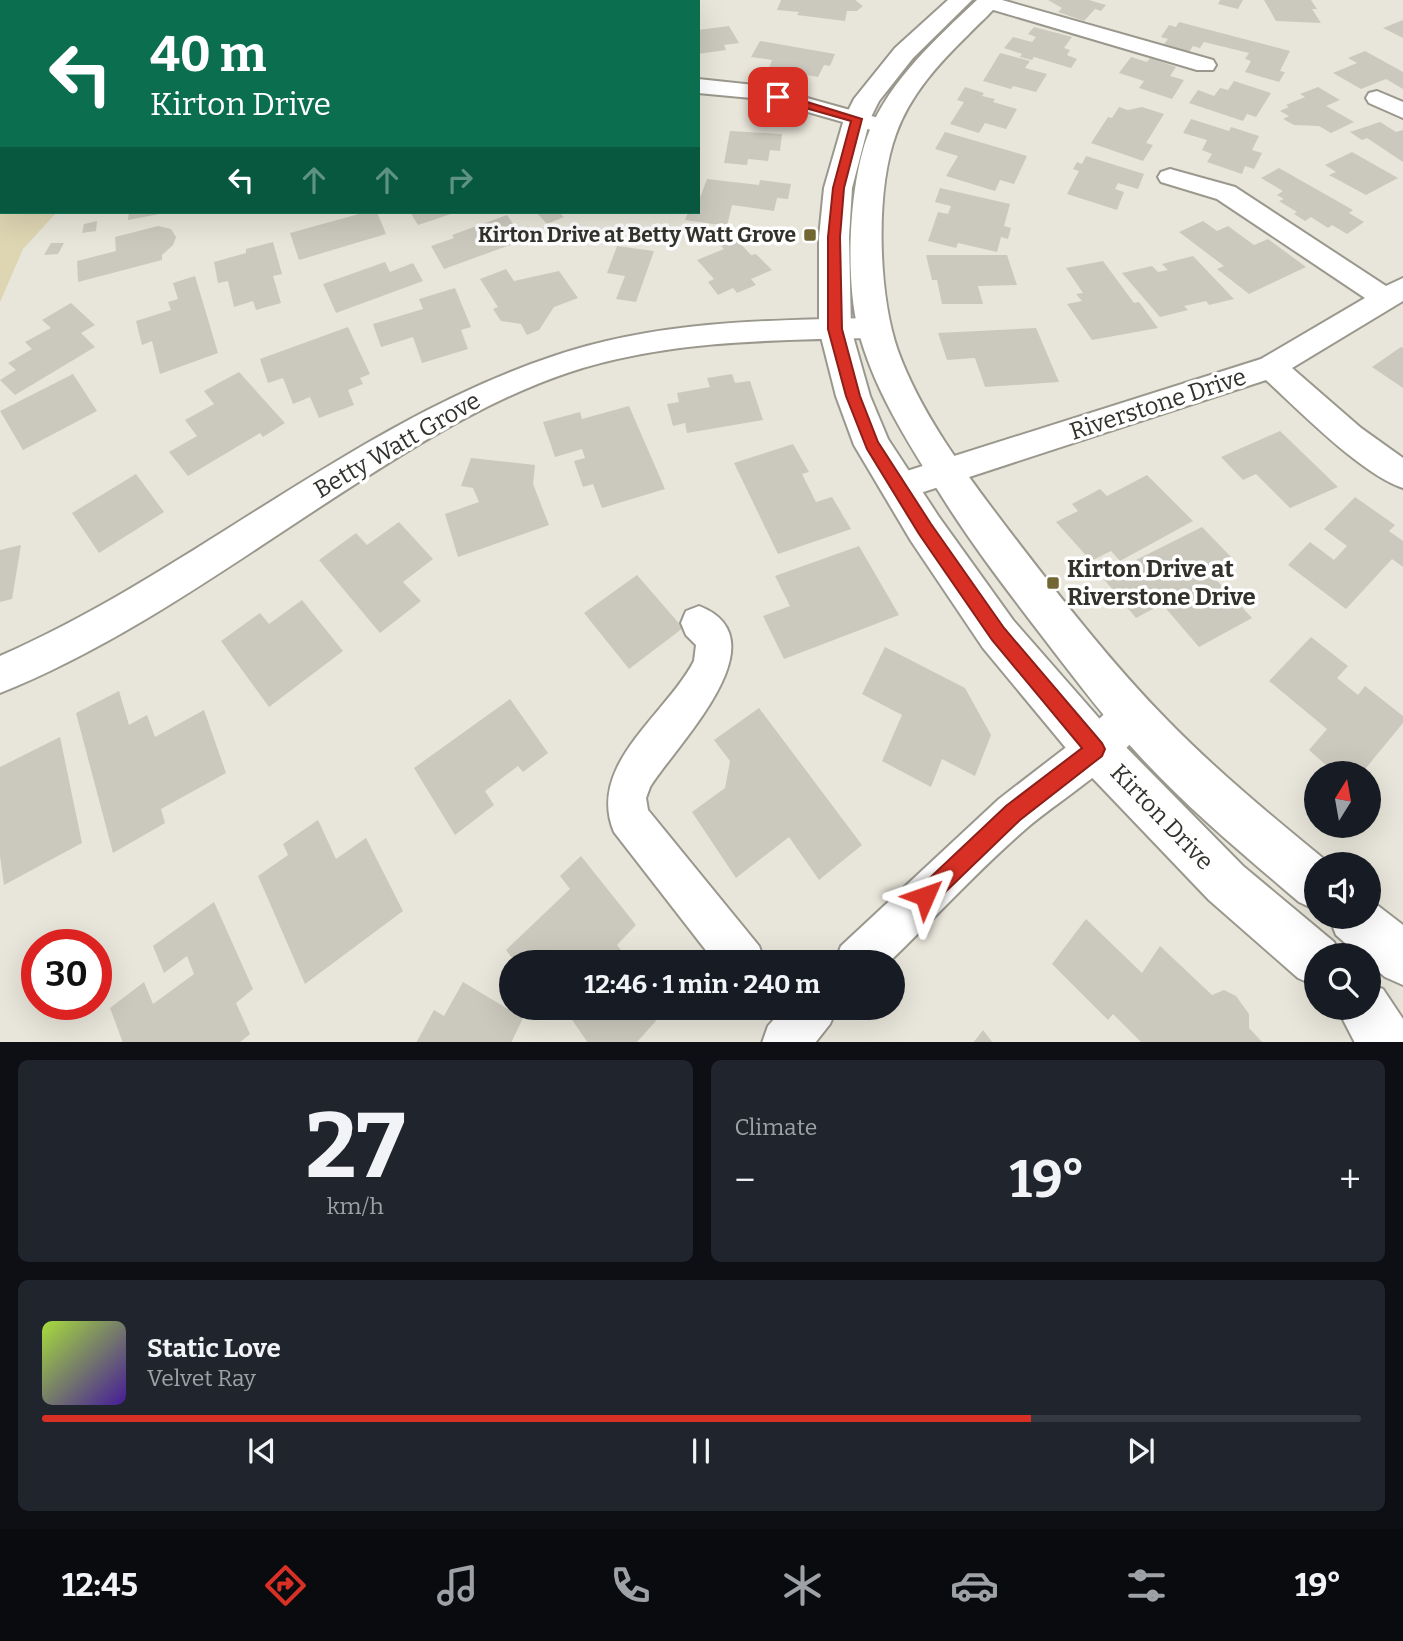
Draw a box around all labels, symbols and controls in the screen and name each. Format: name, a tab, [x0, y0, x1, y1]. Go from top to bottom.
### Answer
text: 40 m	[150, 25, 267, 84]
icon: left	[35, 28, 126, 119]
pin	[748, 67, 808, 127]
icon: arrive	[759, 78, 797, 116]
text: Kirton Drive	[150, 85, 331, 123]
icon: left	[222, 161, 260, 199]
icon: ahead	[295, 161, 333, 199]
icon: ahead	[368, 161, 406, 199]
icon: right	[441, 161, 479, 199]
place label: Kirton Drive at Betty Watt Grove	[478, 222, 796, 248]
marker: Kirton Drive at Betty Watt Grove	[802, 227, 818, 243]
street label: Riverstone Drive	[1066, 362, 1250, 446]
street label: Betty Watt Grove	[309, 386, 485, 504]
place label: Kirton Drive at Riverstone Drive	[1067, 555, 1256, 611]
marker: Kirton Drive at Riverstone Drive	[1045, 575, 1061, 591]
street label: Kirton Drive	[1105, 758, 1219, 876]
north arrow	[1304, 761, 1381, 838]
map controls	[1304, 761, 1381, 1020]
button: sound	[1304, 852, 1381, 929]
position arrow	[888, 859, 962, 933]
speed limit sign: 30	[21, 929, 112, 1020]
button: search	[1304, 943, 1381, 1020]
text: 12:46 · 1 min · 240 m	[584, 969, 820, 1000]
text: 27	[305, 1092, 405, 1201]
text: Climate	[735, 1113, 817, 1141]
text: 19°	[1010, 1148, 1085, 1211]
text: −	[735, 1157, 755, 1203]
text: +	[1339, 1157, 1361, 1203]
text: km/h	[327, 1192, 384, 1220]
text: Static Love	[147, 1333, 281, 1364]
text: Velvet Ray	[147, 1364, 256, 1392]
icon: previous	[243, 1432, 281, 1470]
icon: pause	[682, 1432, 720, 1470]
icon: next	[1122, 1432, 1160, 1470]
icon: directions	[261, 1561, 310, 1610]
icon: music	[433, 1561, 482, 1610]
icon: phone	[606, 1561, 655, 1610]
icon: climate	[778, 1561, 827, 1610]
icon: car	[950, 1561, 999, 1610]
icon: filters	[1122, 1561, 1171, 1610]
text: 12:45	[62, 1566, 138, 1604]
text: 19°	[1295, 1566, 1341, 1604]

